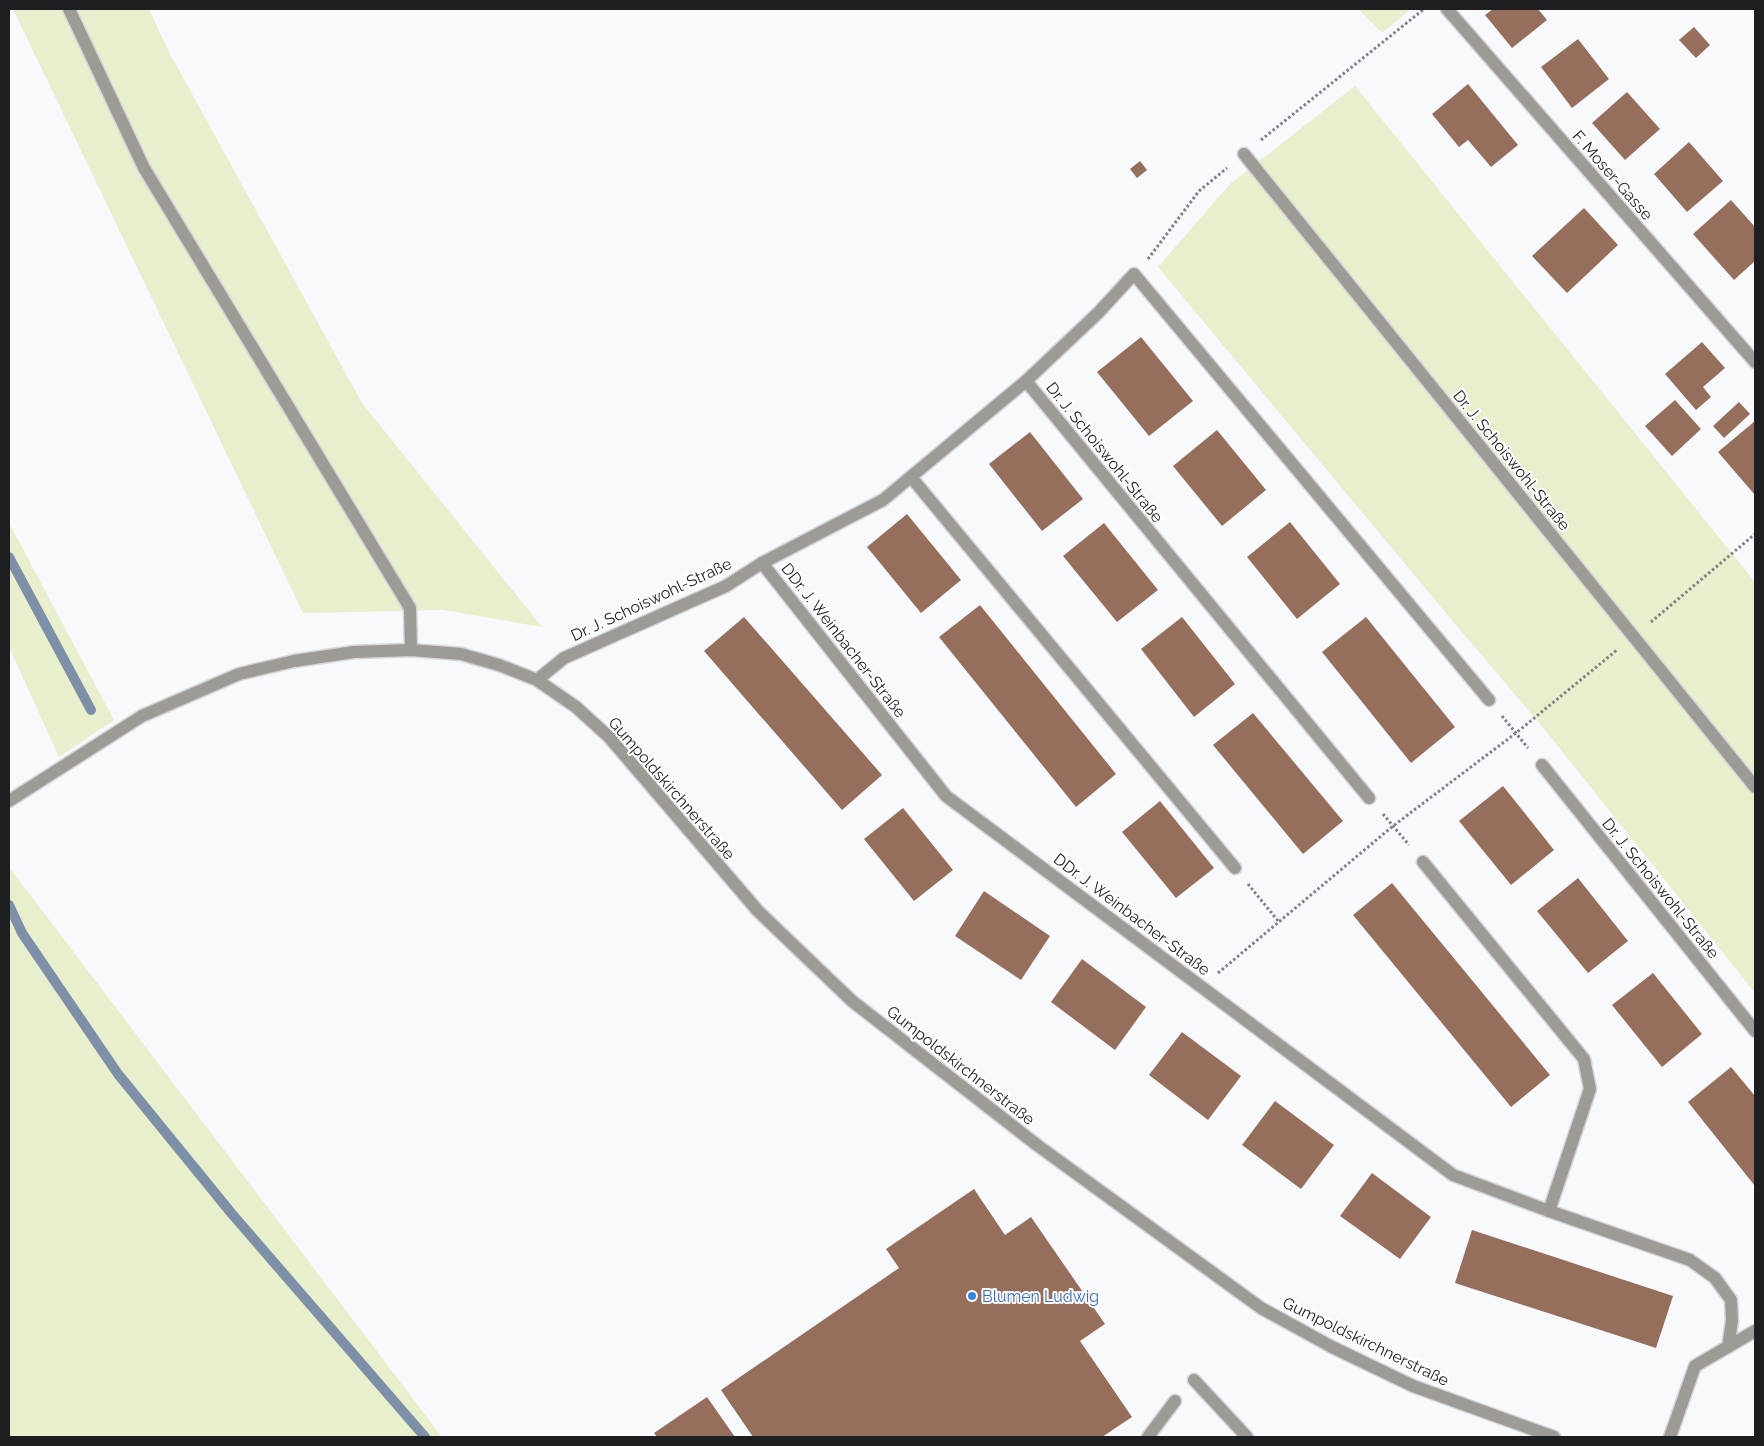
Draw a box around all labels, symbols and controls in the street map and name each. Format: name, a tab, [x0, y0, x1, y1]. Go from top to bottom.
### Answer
street label: F. Moser-Gasse	[1569, 127, 1657, 224]
street label: Dr. J. Schoiswohl-Straße	[1042, 378, 1167, 526]
street label: Dr. J. Schoiswohl-Straße	[1449, 386, 1574, 534]
street label: Dr. J. Schoiswohl-Straße	[568, 554, 735, 645]
street label: DDr. J. Weinbacher-Straße	[777, 559, 910, 721]
street label: Gumpoldskirchnerstraße	[605, 713, 739, 863]
street label: Dr. J. Schoiswohl-Straße	[1598, 814, 1723, 962]
street label: DDr. J. Weinbacher-Straße	[1050, 849, 1214, 979]
street label: Gumpoldskirchnerstraße	[883, 1002, 1038, 1129]
place label: Blumen Ludwig	[982, 1287, 1099, 1306]
marker: Blumen Ludwig	[966, 1290, 978, 1302]
street label: Gumpoldskirchnerstraße	[1280, 1293, 1452, 1390]

